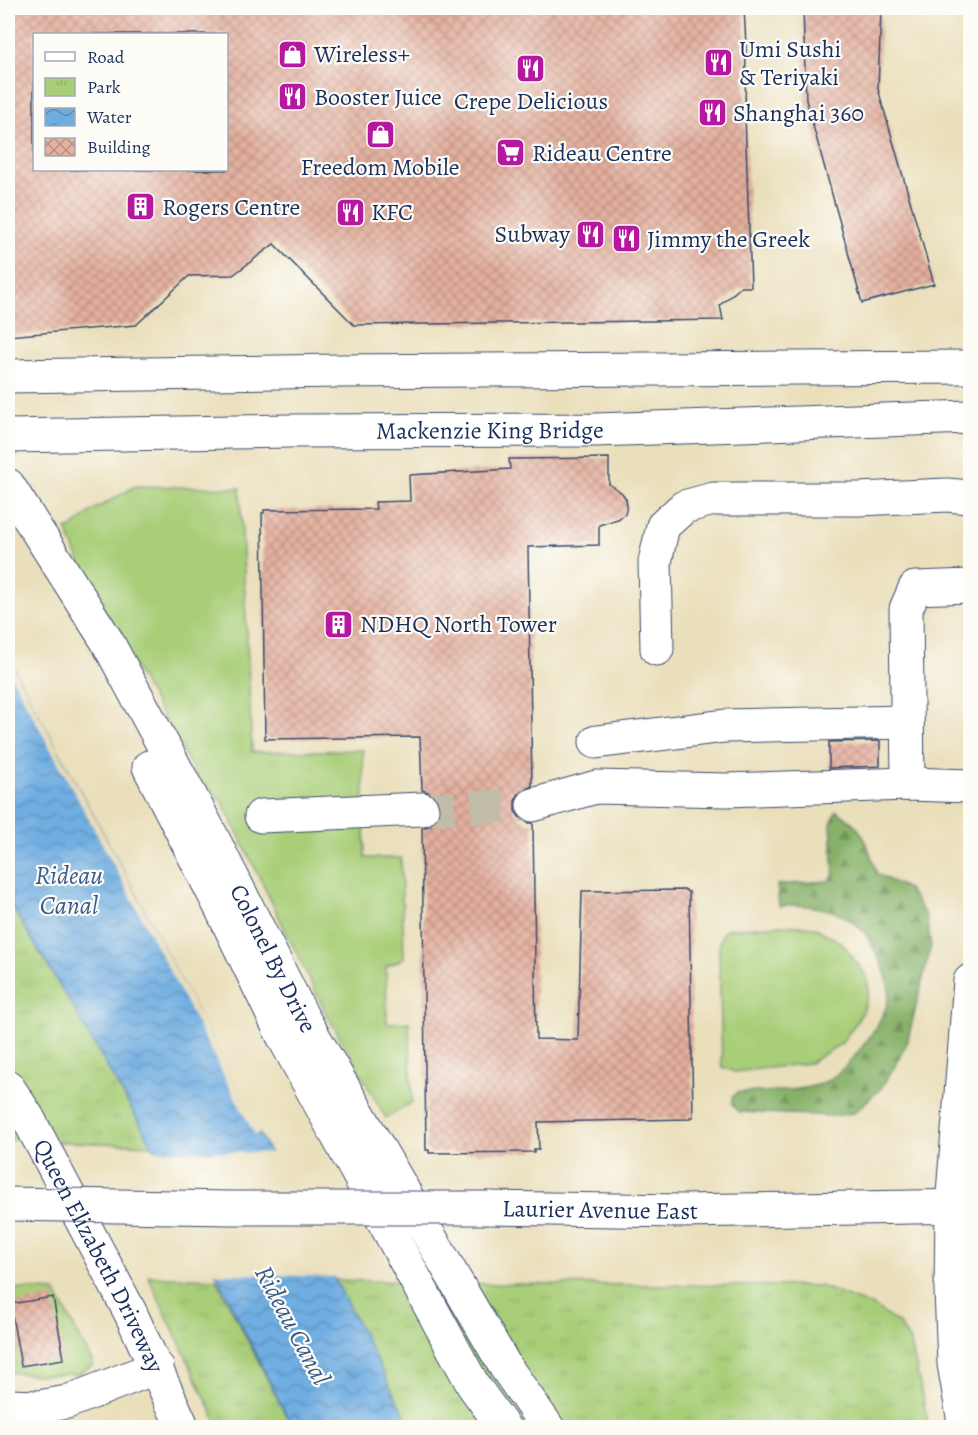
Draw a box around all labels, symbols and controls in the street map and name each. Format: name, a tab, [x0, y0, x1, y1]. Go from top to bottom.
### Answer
legend	[33, 33, 228, 171]
place label: Umi Sushi & Teriyaki	[739, 33, 841, 93]
shop icon: Wireless+	[277, 38, 309, 70]
place label: Wireless+	[313, 38, 410, 70]
text: Road	[87, 45, 125, 69]
restaurant icon: Umi Sushi & Teriyaki	[702, 47, 734, 79]
restaurant icon: Crepe Delicious	[515, 52, 547, 84]
text: Park	[87, 75, 121, 99]
restaurant icon: Booster Juice	[277, 81, 309, 113]
place label: Booster Juice	[314, 81, 442, 113]
place label: Crepe Delicious	[454, 85, 608, 117]
restaurant icon: Shanghai 360	[696, 97, 728, 129]
place label: Shanghai 360	[733, 97, 864, 129]
text: Water	[86, 105, 132, 129]
shop icon: Freedom Mobile	[364, 118, 396, 150]
text: Building	[87, 135, 151, 159]
supermarket icon: Rideau Centre	[495, 137, 527, 169]
place label: Rideau Centre	[532, 137, 672, 169]
place label: Freedom Mobile	[300, 151, 460, 183]
building icon: Rogers Centre	[125, 191, 157, 223]
place label: Rogers Centre	[162, 191, 300, 223]
restaurant icon: KFC	[334, 196, 366, 228]
place label: KFC	[371, 196, 413, 228]
place label: Subway	[495, 218, 570, 250]
restaurant icon: Subway	[575, 218, 607, 250]
restaurant icon: Jimmy the Greek	[610, 223, 642, 255]
place label: Jimmy the Greek	[647, 223, 810, 255]
street label: Mackenzie King Bridge	[376, 414, 604, 447]
building icon: NDHQ North Tower	[323, 608, 355, 640]
place label: NDHQ North Tower	[360, 608, 557, 640]
water label: Rideau Canal	[35, 858, 103, 923]
street label: Colonel By Drive	[222, 879, 324, 1039]
street label: Queen Elizabeth Driveway	[26, 1133, 172, 1378]
street label: Laurier Avenue East	[502, 1192, 698, 1227]
water label: Rideau Canal	[246, 1259, 339, 1392]

